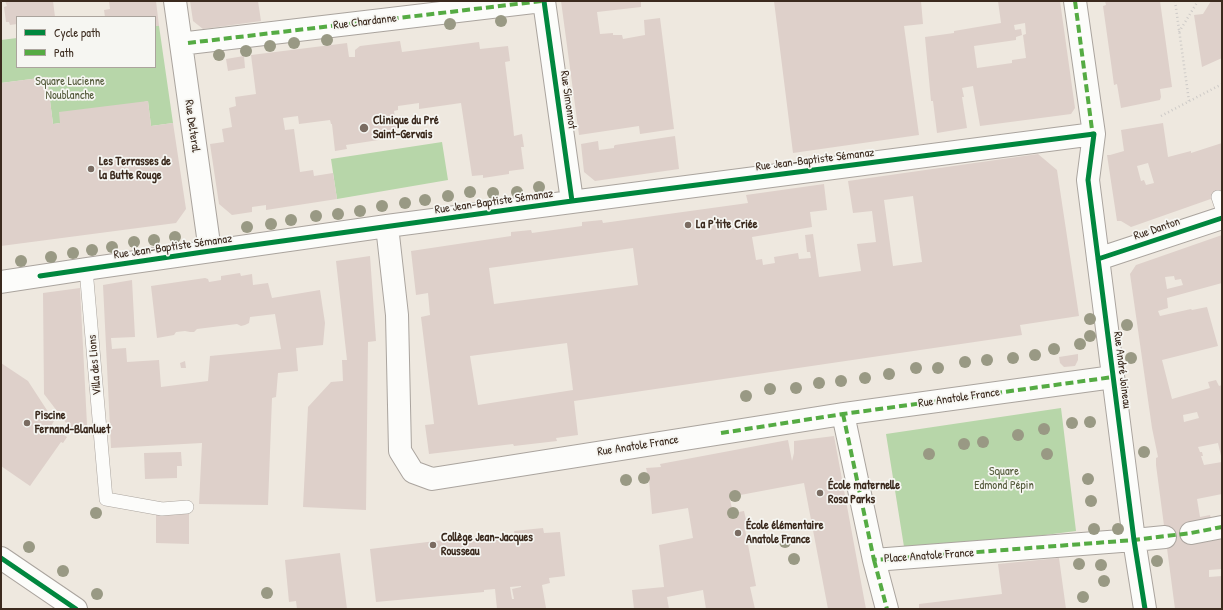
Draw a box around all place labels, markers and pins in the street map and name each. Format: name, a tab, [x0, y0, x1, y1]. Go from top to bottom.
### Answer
place label: Clinique du Pré Saint-Gervais	[373, 114, 439, 142]
marker: Clinique du Pré Saint-Gervais	[358, 122, 370, 134]
place label: Les Terrasses de la Butte Rouge	[99, 155, 171, 183]
marker: Les Terrasses de la Butte Rouge	[86, 164, 96, 174]
place label: La P'tite Criée	[696, 218, 758, 232]
marker: La P'tite Criée	[683, 220, 693, 230]
place label: Piscine Fernand-Blanluet	[35, 409, 110, 437]
marker: Piscine Fernand-Blanluet	[22, 418, 32, 428]
place label: École maternelle Rosa Parks	[828, 479, 900, 507]
marker: École maternelle Rosa Parks	[815, 488, 825, 498]
place label: École élémentaire Anatole France	[746, 519, 824, 547]
marker: École élémentaire Anatole France	[733, 528, 743, 538]
place label: Collège Jean-Jacques Rousseau	[441, 531, 533, 559]
marker: Collège Jean-Jacques Rousseau	[428, 540, 438, 550]

